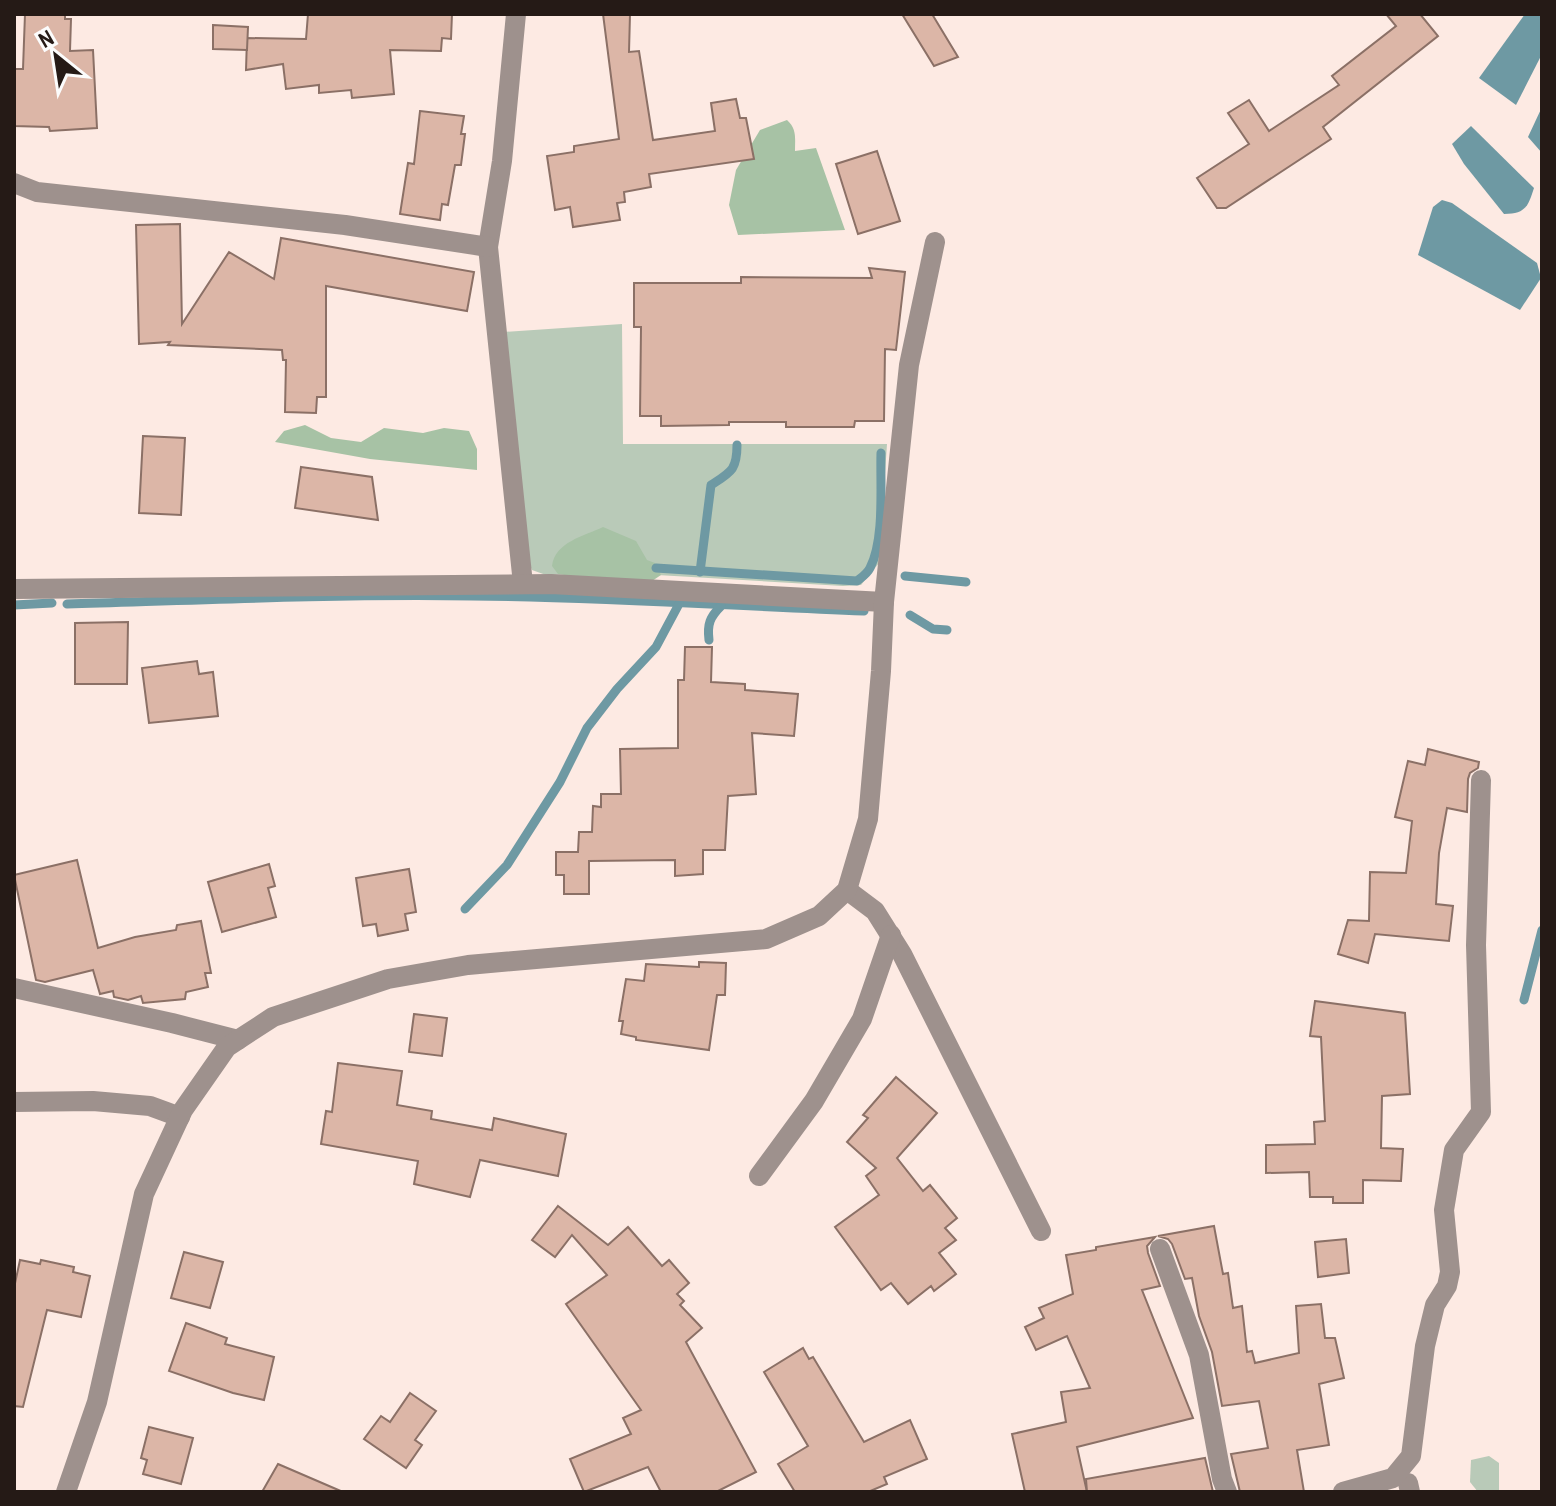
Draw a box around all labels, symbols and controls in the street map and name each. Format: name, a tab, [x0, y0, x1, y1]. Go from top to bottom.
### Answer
north arrow	[16, 16, 96, 96]
text: N	[33, 22, 59, 55]

